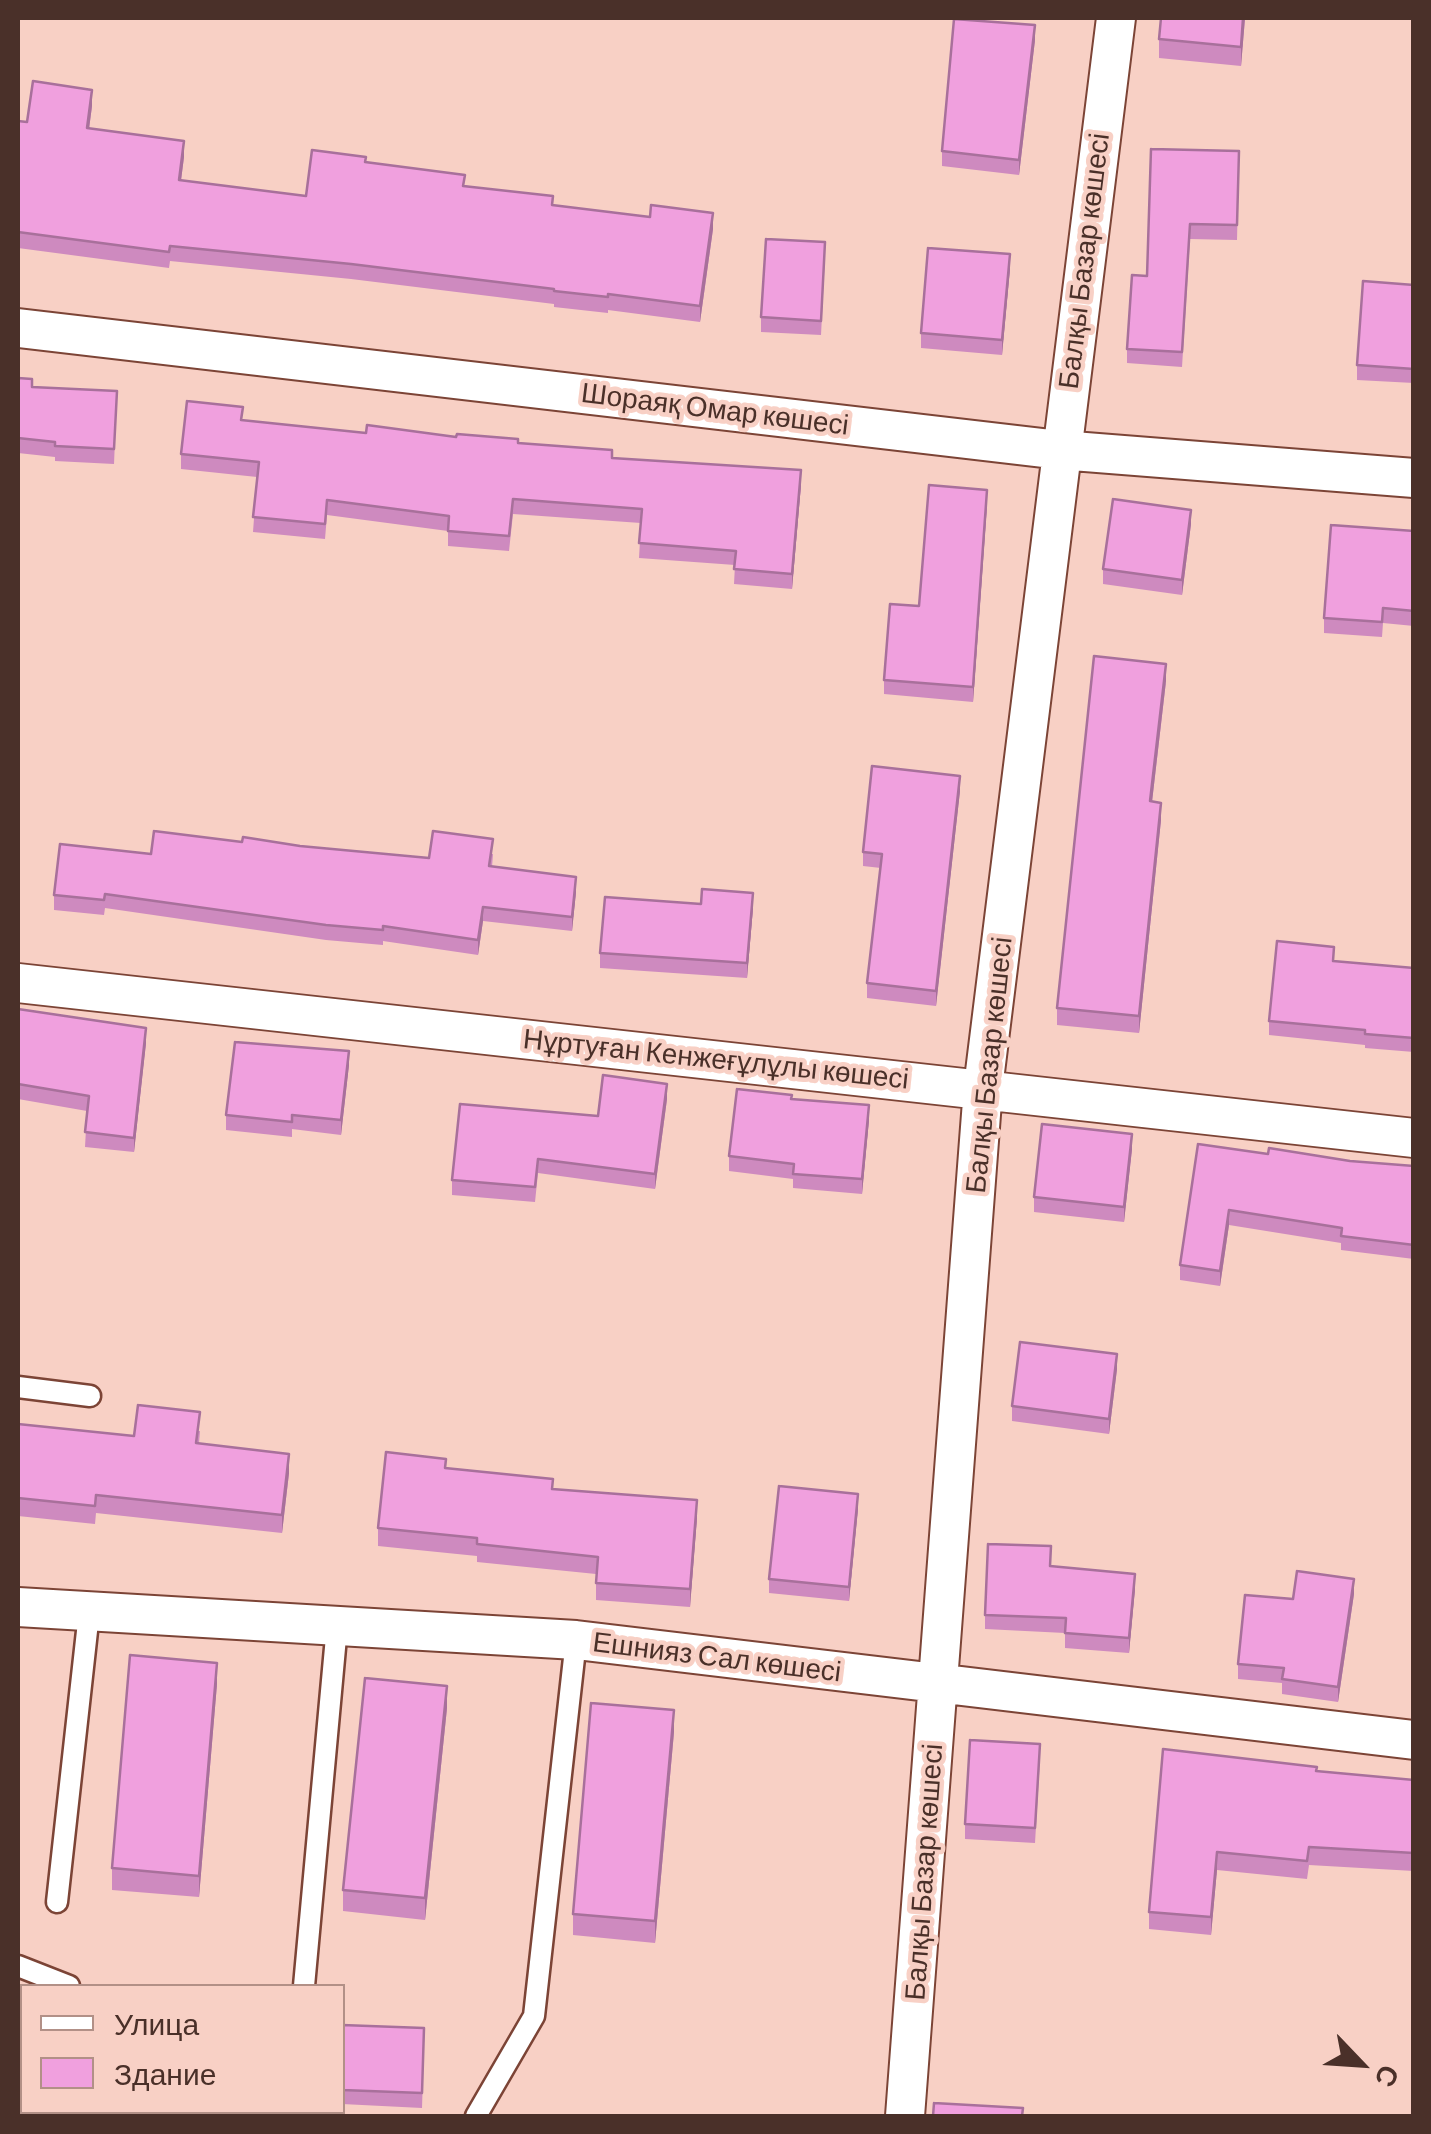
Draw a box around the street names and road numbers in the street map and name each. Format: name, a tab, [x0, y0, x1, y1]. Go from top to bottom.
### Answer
street label: Балқы Базар көшесі	[1052, 131, 1116, 391]
street label: Шораяқ Омар көшесі	[579, 376, 851, 442]
street label: Балқы Базар көшесі	[959, 935, 1019, 1195]
street label: Нұртуған Кенжеғұлұлы көшесі	[522, 1022, 910, 1096]
street label: Ешнияз Сал көшесі	[591, 1625, 843, 1689]
street label: Балқы Базар көшесі	[898, 1742, 950, 2002]

